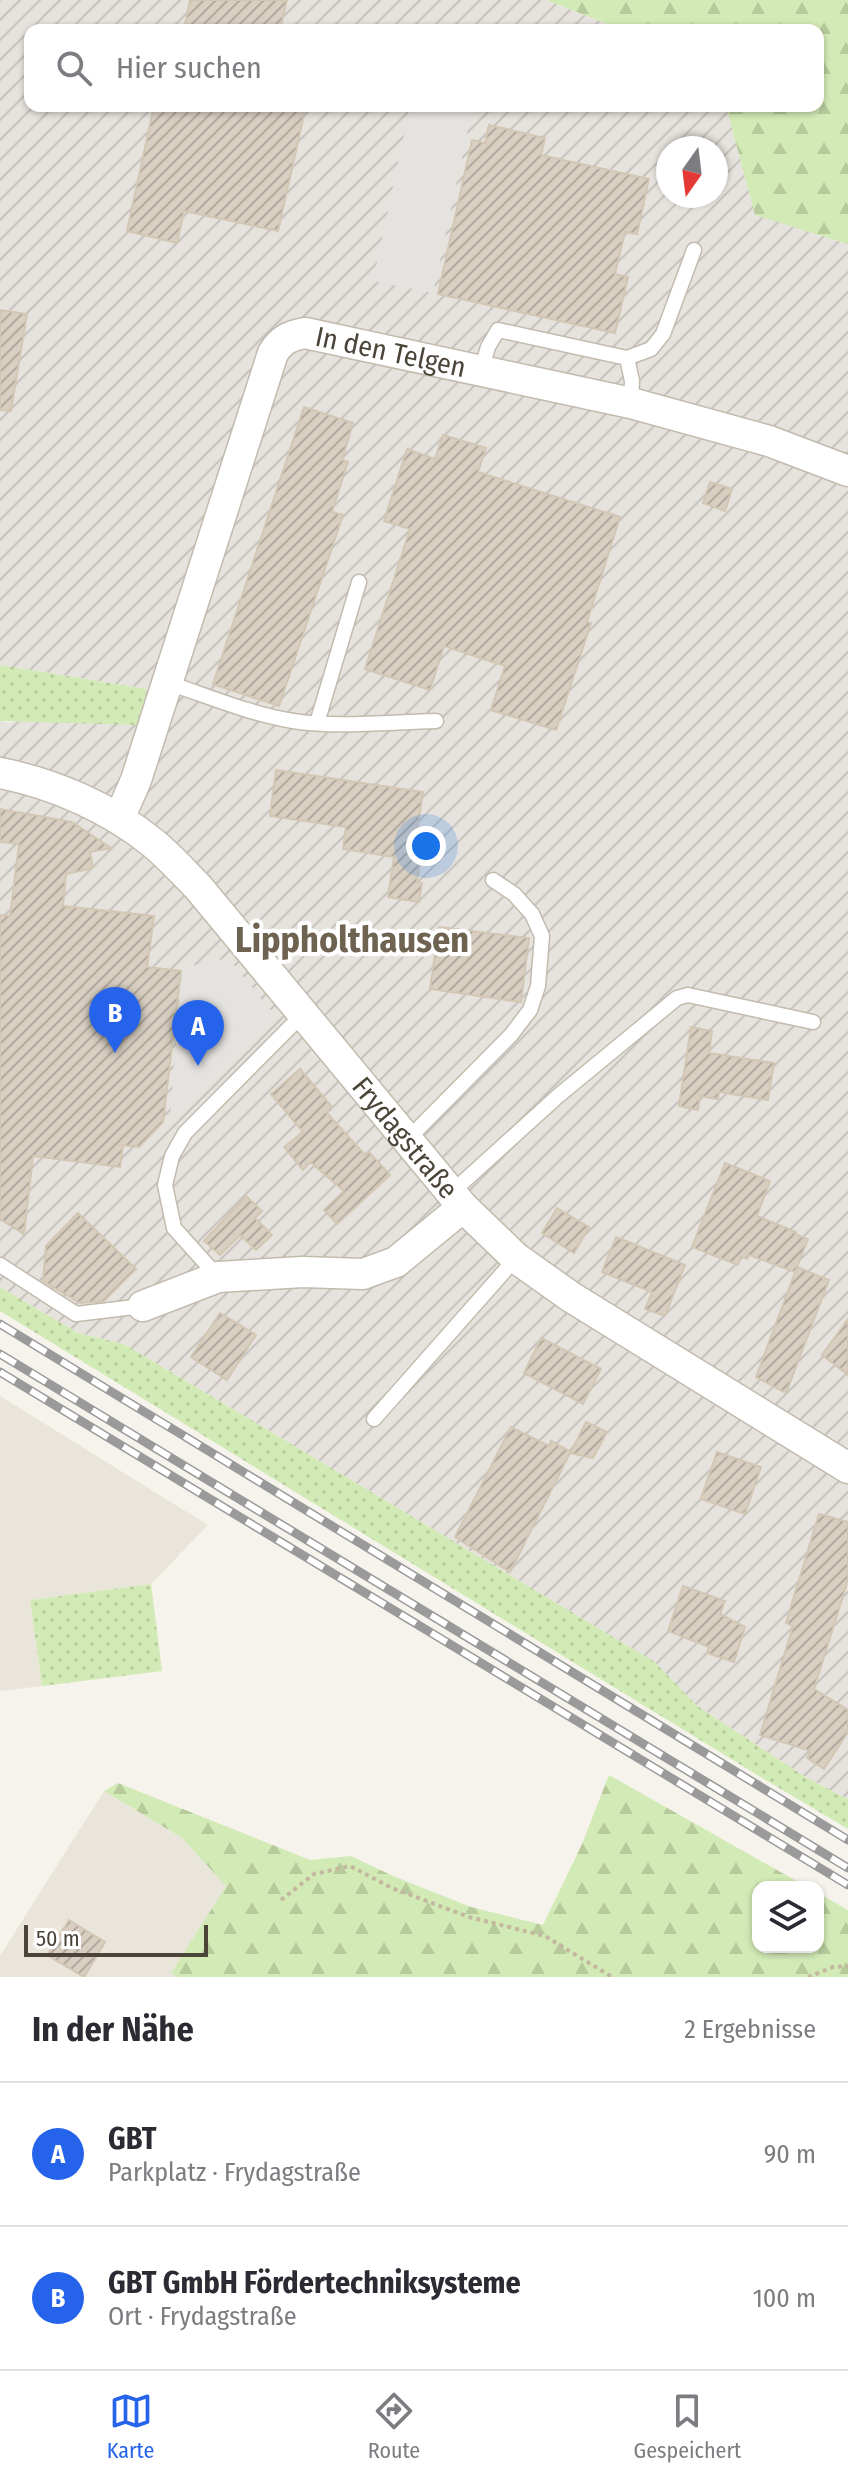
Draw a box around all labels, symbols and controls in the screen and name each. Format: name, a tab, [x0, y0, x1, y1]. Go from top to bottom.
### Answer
search box	[24, 24, 824, 112]
icon: search	[52, 46, 96, 90]
text: Hier suchen	[116, 50, 262, 86]
north arrow	[656, 136, 728, 208]
street label: In den Telgen	[313, 319, 469, 384]
your location	[406, 826, 446, 866]
district label: Lippholthausen	[235, 918, 469, 962]
pin: B	[89, 987, 141, 1053]
pin: A	[172, 1000, 224, 1066]
street label: Frydagstraße	[346, 1070, 465, 1205]
map controls	[752, 1881, 824, 1953]
button: layers	[752, 1881, 824, 1953]
scale bar	[24, 1921, 208, 1957]
text: 50 m	[36, 1925, 80, 1952]
text: In der Nähe	[32, 2009, 194, 2050]
text: 2 Ergebnisse	[684, 2014, 816, 2045]
text: GBT	[108, 2121, 157, 2157]
text: A	[51, 2139, 65, 2170]
text: 90 m	[764, 2139, 816, 2170]
text: Parkplatz · Frydagstraße	[108, 2157, 361, 2188]
text: GBT GmbH Fördertechniksysteme	[108, 2265, 521, 2301]
text: B	[51, 2283, 65, 2314]
text: 100 m	[753, 2283, 816, 2314]
text: Ort · Frydagstraße	[108, 2301, 297, 2332]
tab: Karte	[107, 2389, 154, 2464]
tab: Route	[368, 2389, 420, 2464]
tab: Gespeichert	[634, 2389, 741, 2464]

